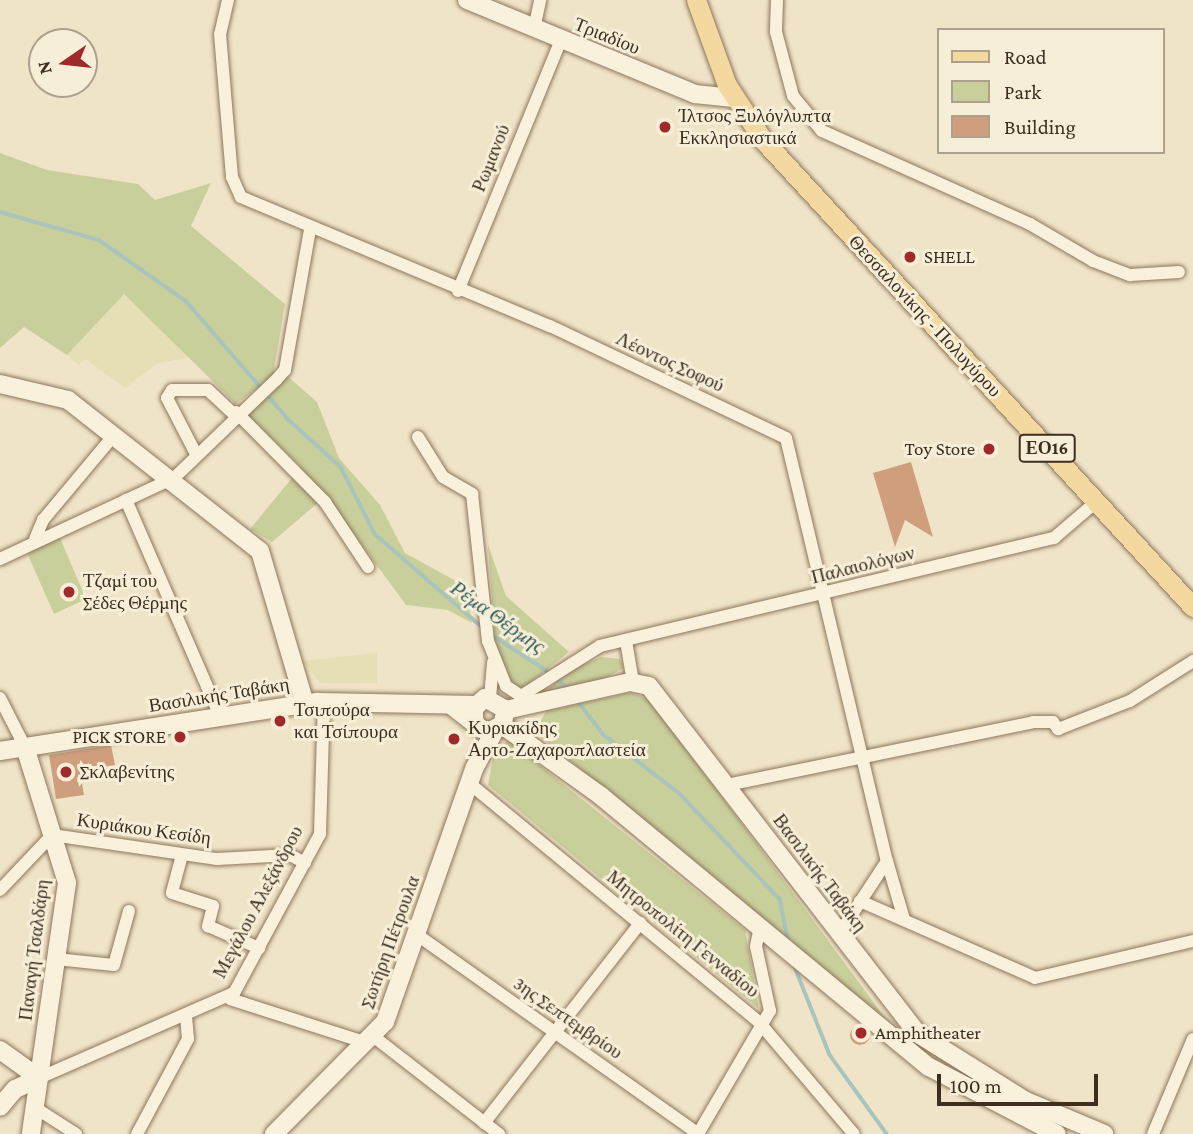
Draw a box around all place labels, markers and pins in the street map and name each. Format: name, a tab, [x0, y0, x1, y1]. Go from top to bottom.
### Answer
place label: Ίλτσος Ξυλόγλυπτα Εκκλησιαστικά	[679, 105, 831, 149]
marker: Ίλτσος Ξυλόγλυπτα Εκκλησιαστικά	[657, 119, 673, 135]
place label: SHELL	[924, 246, 975, 268]
marker: SHELL	[902, 249, 918, 265]
place label: Toy Store	[905, 438, 975, 460]
marker: Toy Store	[981, 441, 997, 457]
place label: Τζαμί του Σέδες Θέρμης	[83, 570, 187, 614]
marker: Τζαμί του Σέδες Θέρμης	[61, 584, 77, 600]
place label: Τσιπούρα και Τσίπουρα	[294, 699, 398, 743]
marker: Τσιπούρα και Τσίπουρα	[272, 713, 288, 729]
place label: Κυριακίδης Αρτο-Ζαχαροπλαστεία	[468, 717, 646, 761]
place label: PICK STORE	[73, 726, 166, 748]
marker: PICK STORE	[172, 729, 188, 745]
marker: Κυριακίδης Αρτο-Ζαχαροπλαστεία	[446, 731, 462, 747]
place label: Σκλαβενίτης	[80, 761, 174, 783]
marker: Σκλαβενίτης	[58, 764, 74, 780]
place label: Amphitheater	[875, 1022, 981, 1044]
marker: Amphitheater	[853, 1025, 869, 1041]

